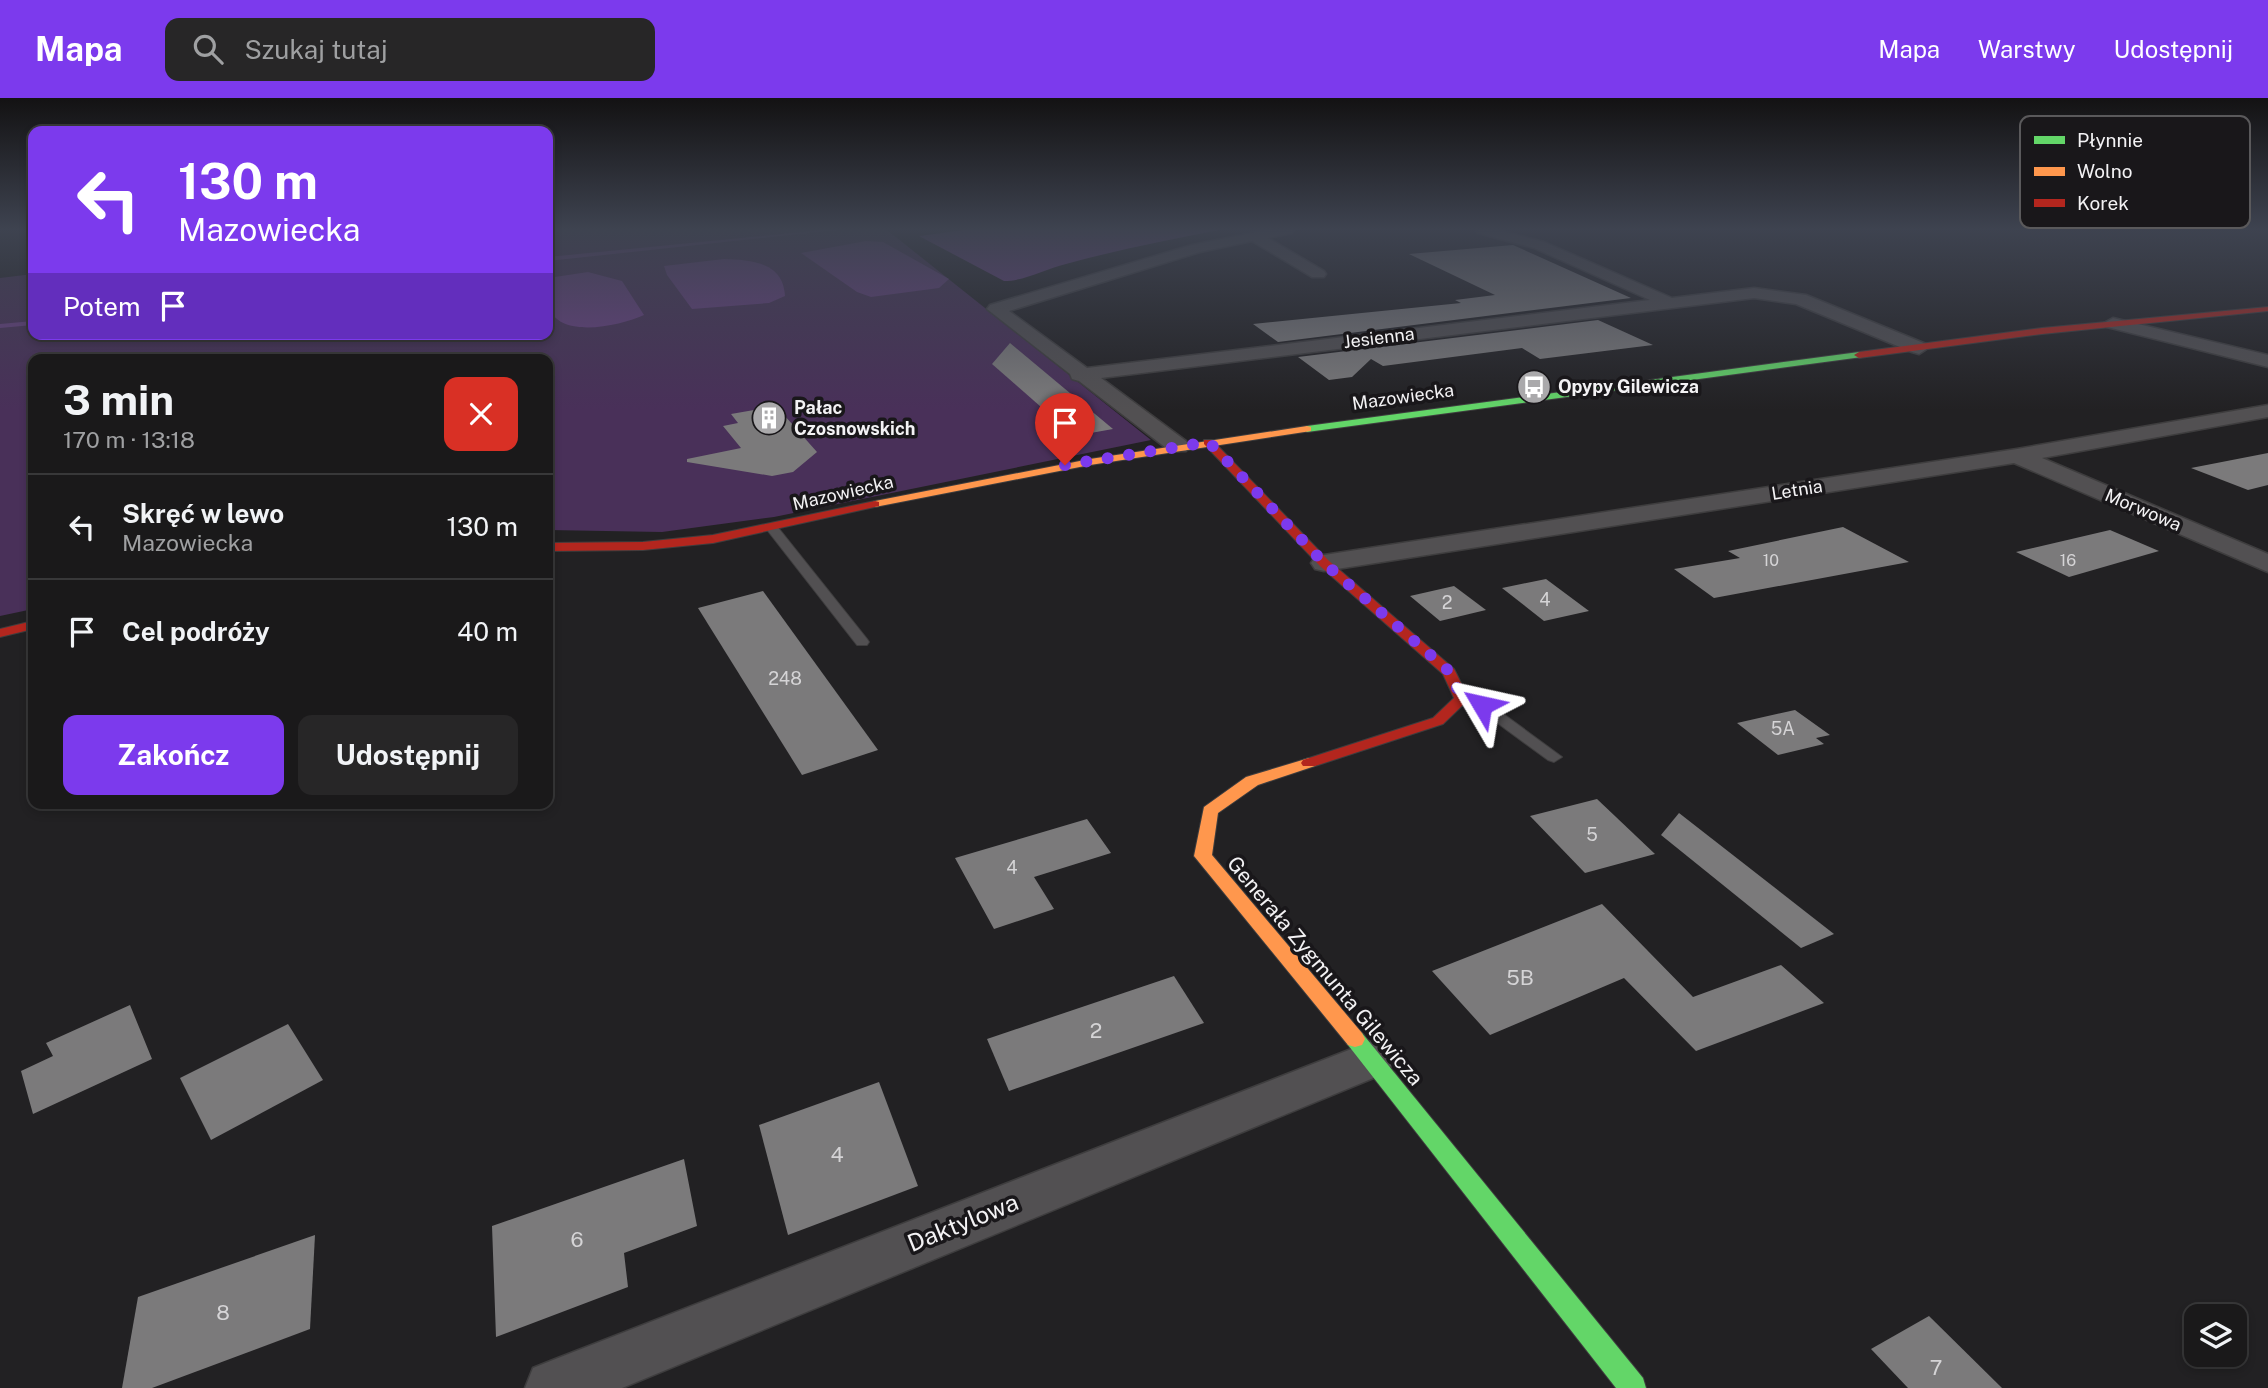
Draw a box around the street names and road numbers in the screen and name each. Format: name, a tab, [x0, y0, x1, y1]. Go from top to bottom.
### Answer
street label: Jesienna	[1342, 323, 1416, 352]
street label: Mazowiecka	[1351, 379, 1455, 414]
street label: Mazowiecka	[791, 471, 895, 514]
street label: Letnia	[1770, 475, 1824, 504]
street label: Morwowa	[2102, 484, 2185, 535]
street label: Generała Zygmunta Gilewicza	[1222, 851, 1429, 1090]
street label: Daktylowa	[903, 1187, 1022, 1257]

